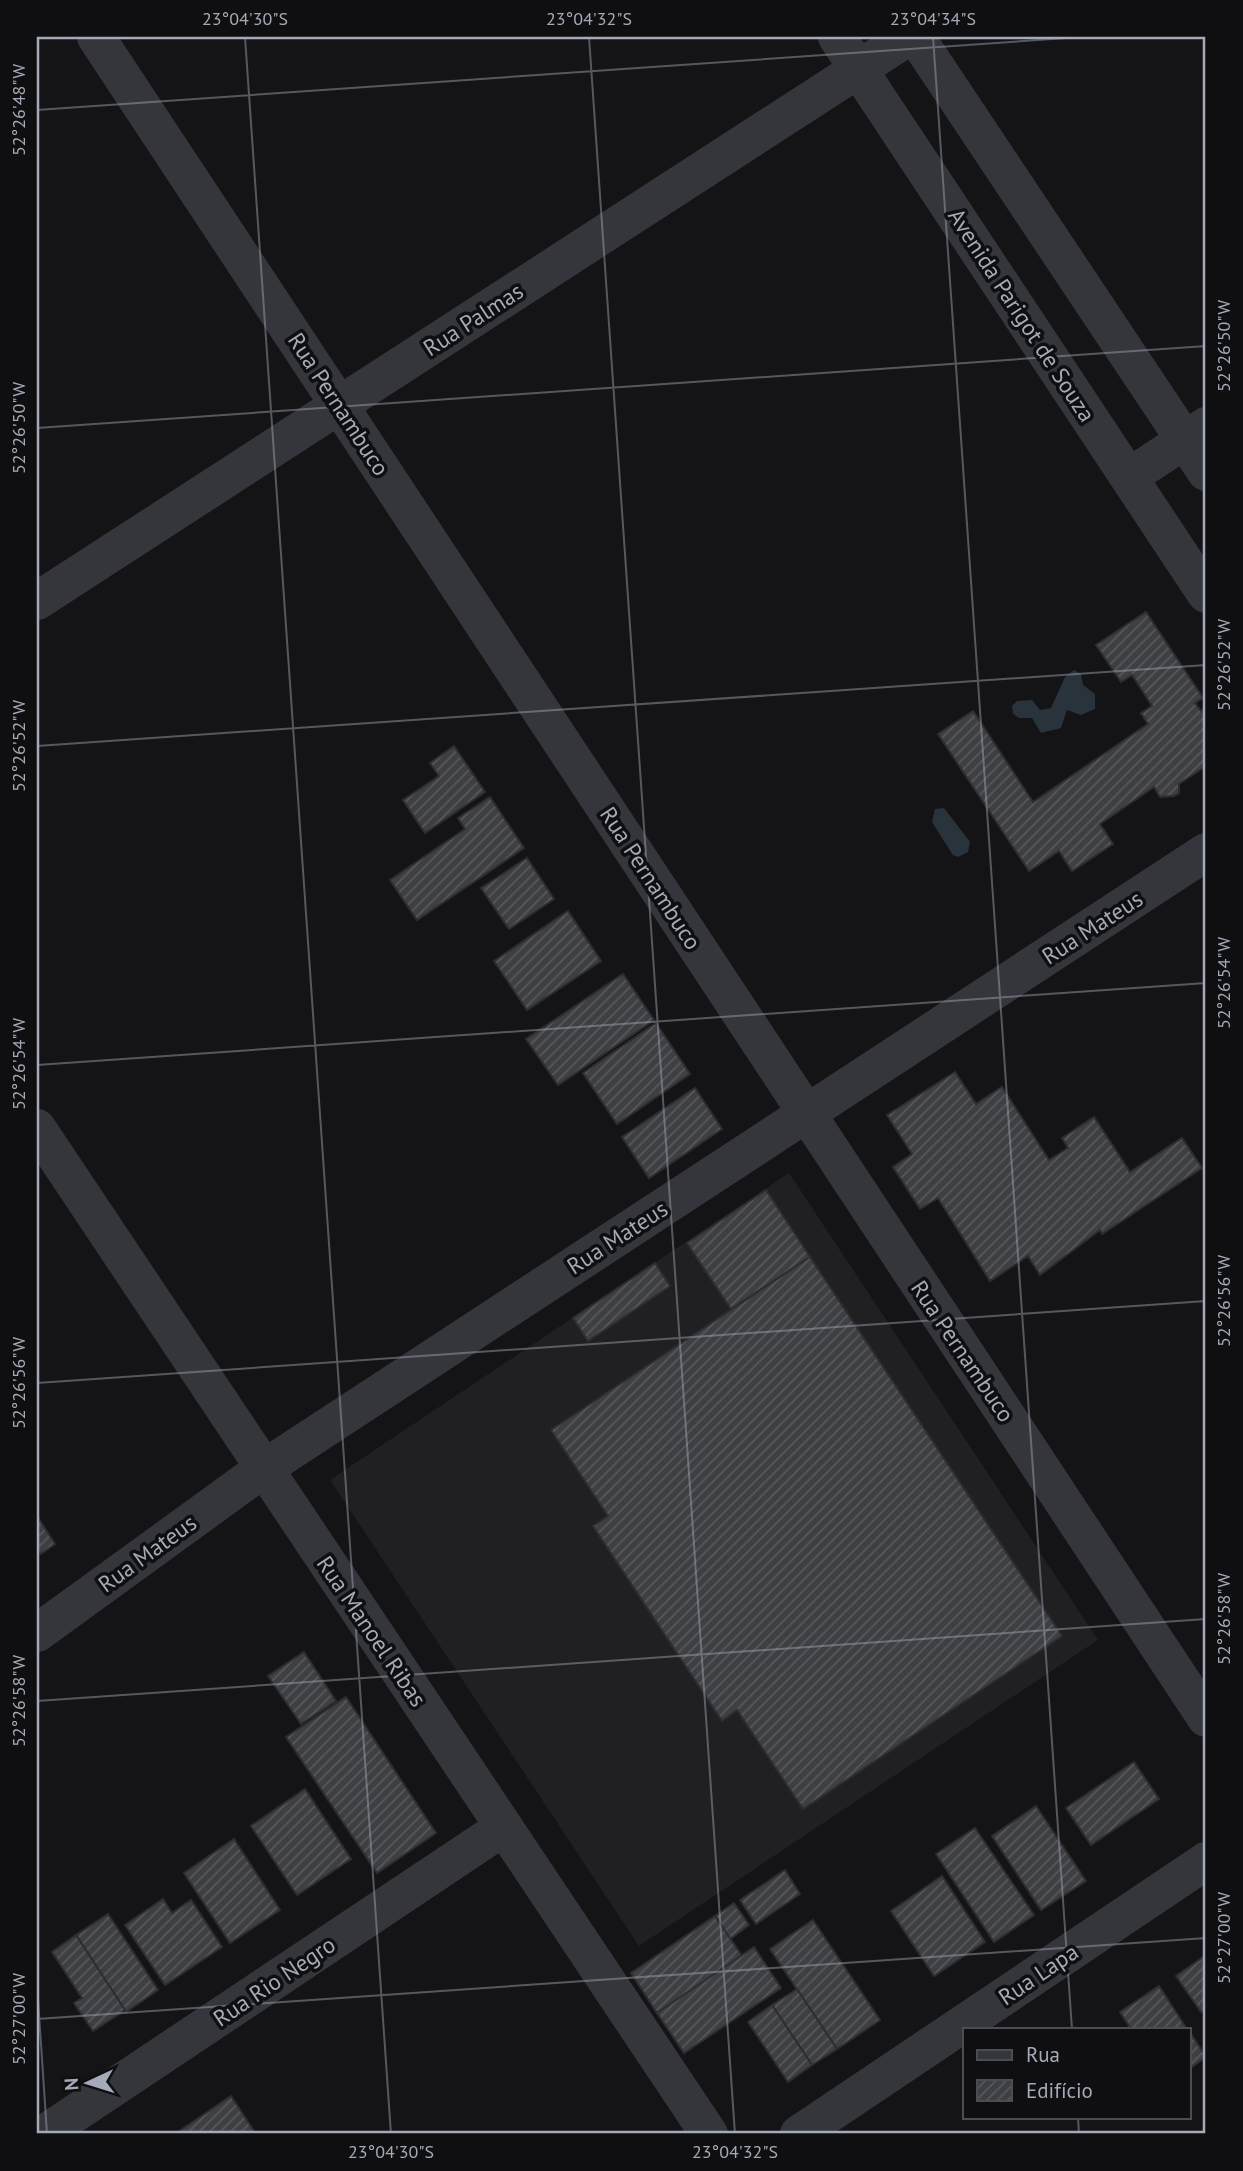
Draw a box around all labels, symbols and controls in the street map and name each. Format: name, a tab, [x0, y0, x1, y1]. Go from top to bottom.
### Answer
text: 23°04'30"S	[202, 7, 288, 30]
text: 23°04'32"S	[546, 7, 632, 30]
text: 23°04'34"S	[890, 7, 976, 30]
text: 52°26'48"W	[7, 64, 30, 156]
street label: Avenida Parigot de Souza	[942, 203, 1102, 427]
street label: Rua Palmas	[418, 276, 528, 362]
text: 52°26'50"W	[1212, 300, 1235, 392]
street label: Rua Pernambuco	[282, 327, 396, 481]
text: 52°26'50"W	[7, 382, 30, 474]
text: 52°26'52"W	[1212, 619, 1235, 711]
text: 52°26'52"W	[7, 700, 30, 792]
street label: Rua Pernambuco	[594, 801, 708, 955]
street label: Rua Mateus	[1036, 884, 1148, 970]
text: 52°26'54"W	[1212, 937, 1235, 1029]
text: 52°26'54"W	[7, 1018, 30, 1110]
street label: Rua Mateus	[561, 1194, 673, 1280]
text: 52°26'56"W	[1212, 1255, 1235, 1347]
street label: Rua Pernambuco	[905, 1275, 1021, 1427]
text: 52°26'56"W	[7, 1337, 30, 1429]
street label: Rua Mateus	[92, 1508, 202, 1598]
street label: Rua Manoel Ribas	[311, 1550, 433, 1712]
text: 52°26'58"W	[1212, 1573, 1235, 1665]
text: 52°26'58"W	[7, 1655, 30, 1747]
text: 52°27'00"W	[1212, 1892, 1235, 1984]
street label: Rua Rio Negro	[207, 1930, 341, 2032]
street label: Rua Lapa	[993, 1937, 1083, 2011]
text: 52°27'00"W	[7, 1973, 30, 2065]
legend	[963, 2028, 1190, 2118]
text: Rua	[1026, 2041, 1060, 2068]
north arrow	[52, 2048, 122, 2118]
text: N	[59, 2077, 83, 2091]
text: Edifício	[1026, 2077, 1093, 2104]
text: 23°04'30"S	[348, 2140, 434, 2163]
text: 23°04'32"S	[692, 2140, 778, 2163]

